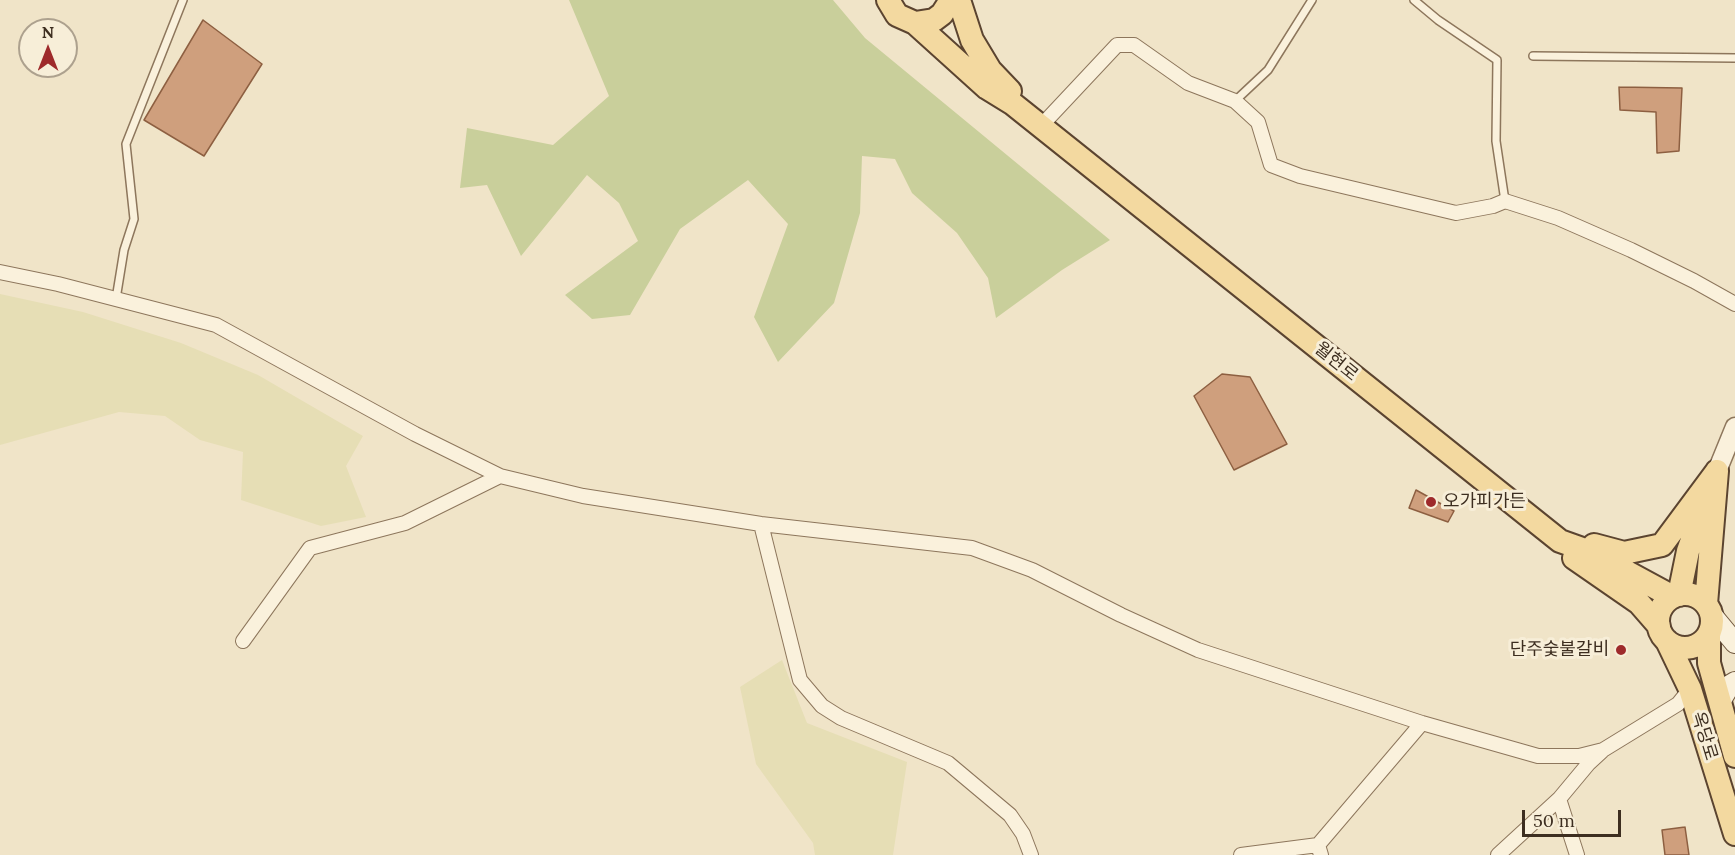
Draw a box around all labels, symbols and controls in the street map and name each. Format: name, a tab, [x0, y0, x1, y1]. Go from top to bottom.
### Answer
north arrow	[18, 18, 78, 78]
text: N	[42, 22, 54, 42]
street label: 월현로	[1310, 338, 1362, 386]
place label: 오가피가든	[1443, 491, 1526, 513]
marker: 오가피가든	[1424, 495, 1438, 509]
place label: 단주숯불갈비	[1510, 639, 1609, 661]
marker: 단주숯불갈비	[1614, 643, 1628, 657]
street label: 옥당로	[1686, 709, 1722, 763]
scale bar	[1525, 798, 1624, 836]
text: 50 m	[1533, 809, 1575, 832]

